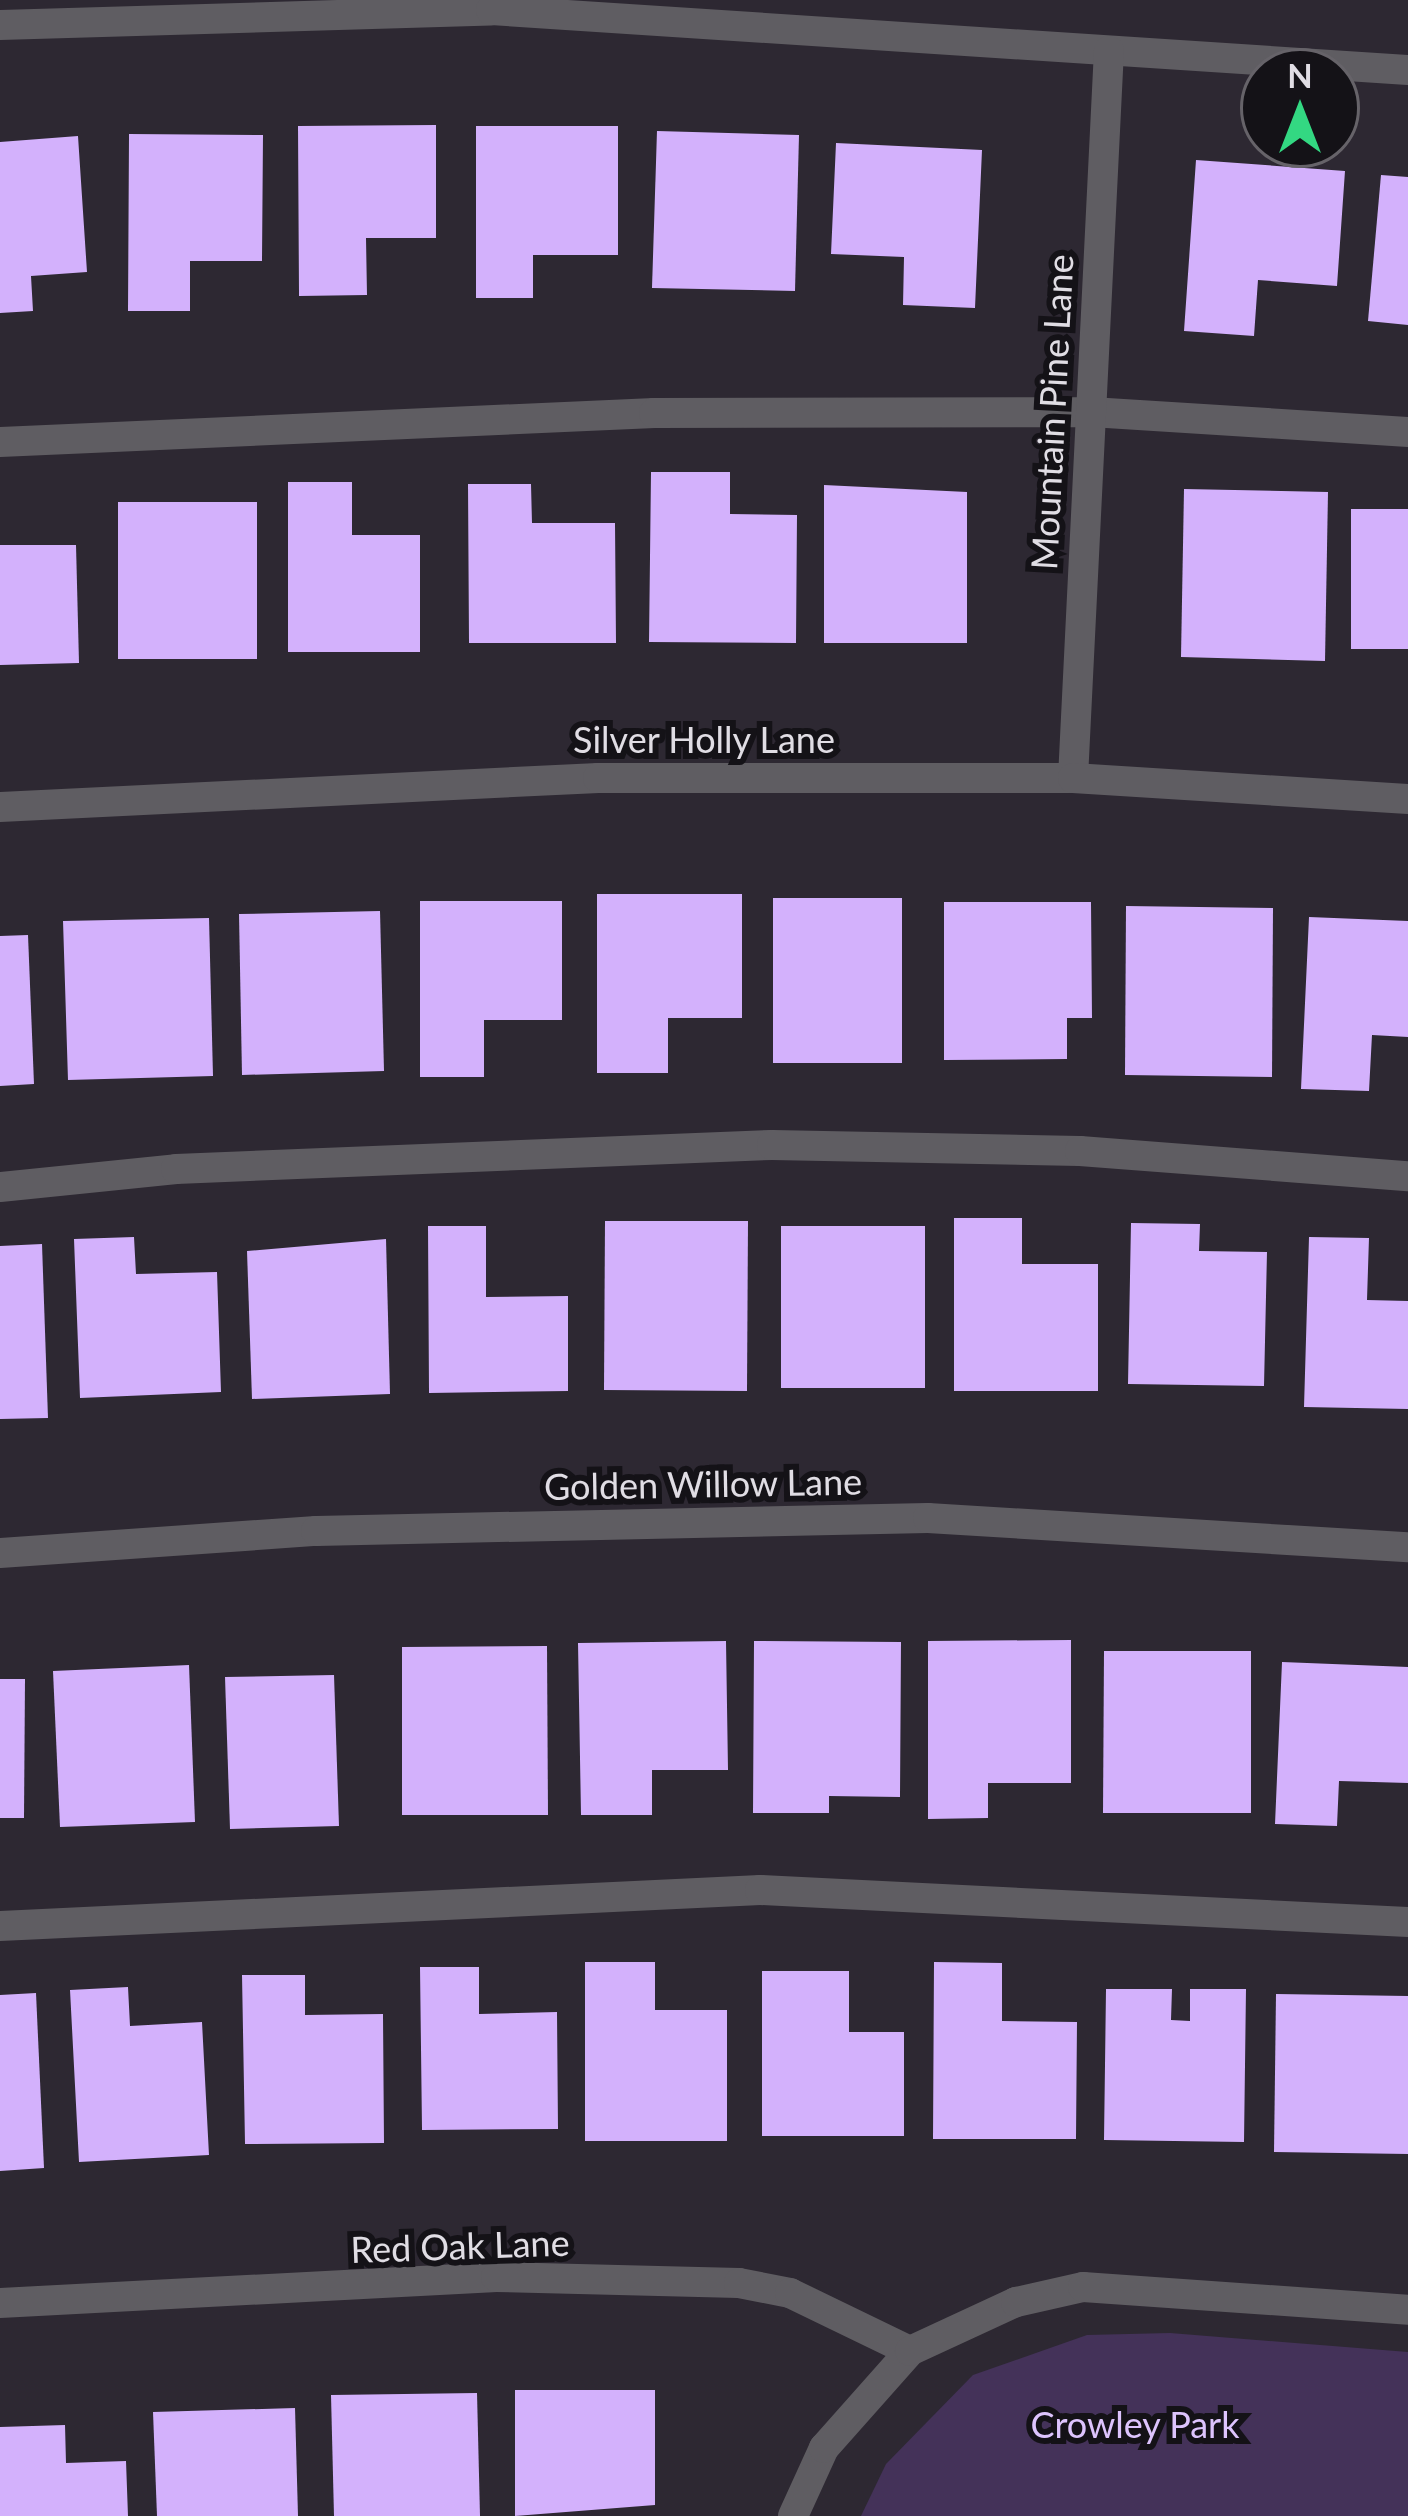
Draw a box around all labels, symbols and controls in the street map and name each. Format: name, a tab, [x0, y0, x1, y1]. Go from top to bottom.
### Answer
north arrow	[1240, 48, 1360, 168]
text: N	[1287, 55, 1313, 95]
street label: Mountain Pine Lane	[1022, 253, 1082, 571]
street label: Silver Holly Lane	[572, 718, 836, 762]
street label: Golden Willow Lane	[543, 1460, 863, 1508]
street label: Red Oak Lane	[350, 2221, 570, 2271]
park label: Crowley Park	[1030, 2403, 1240, 2447]

